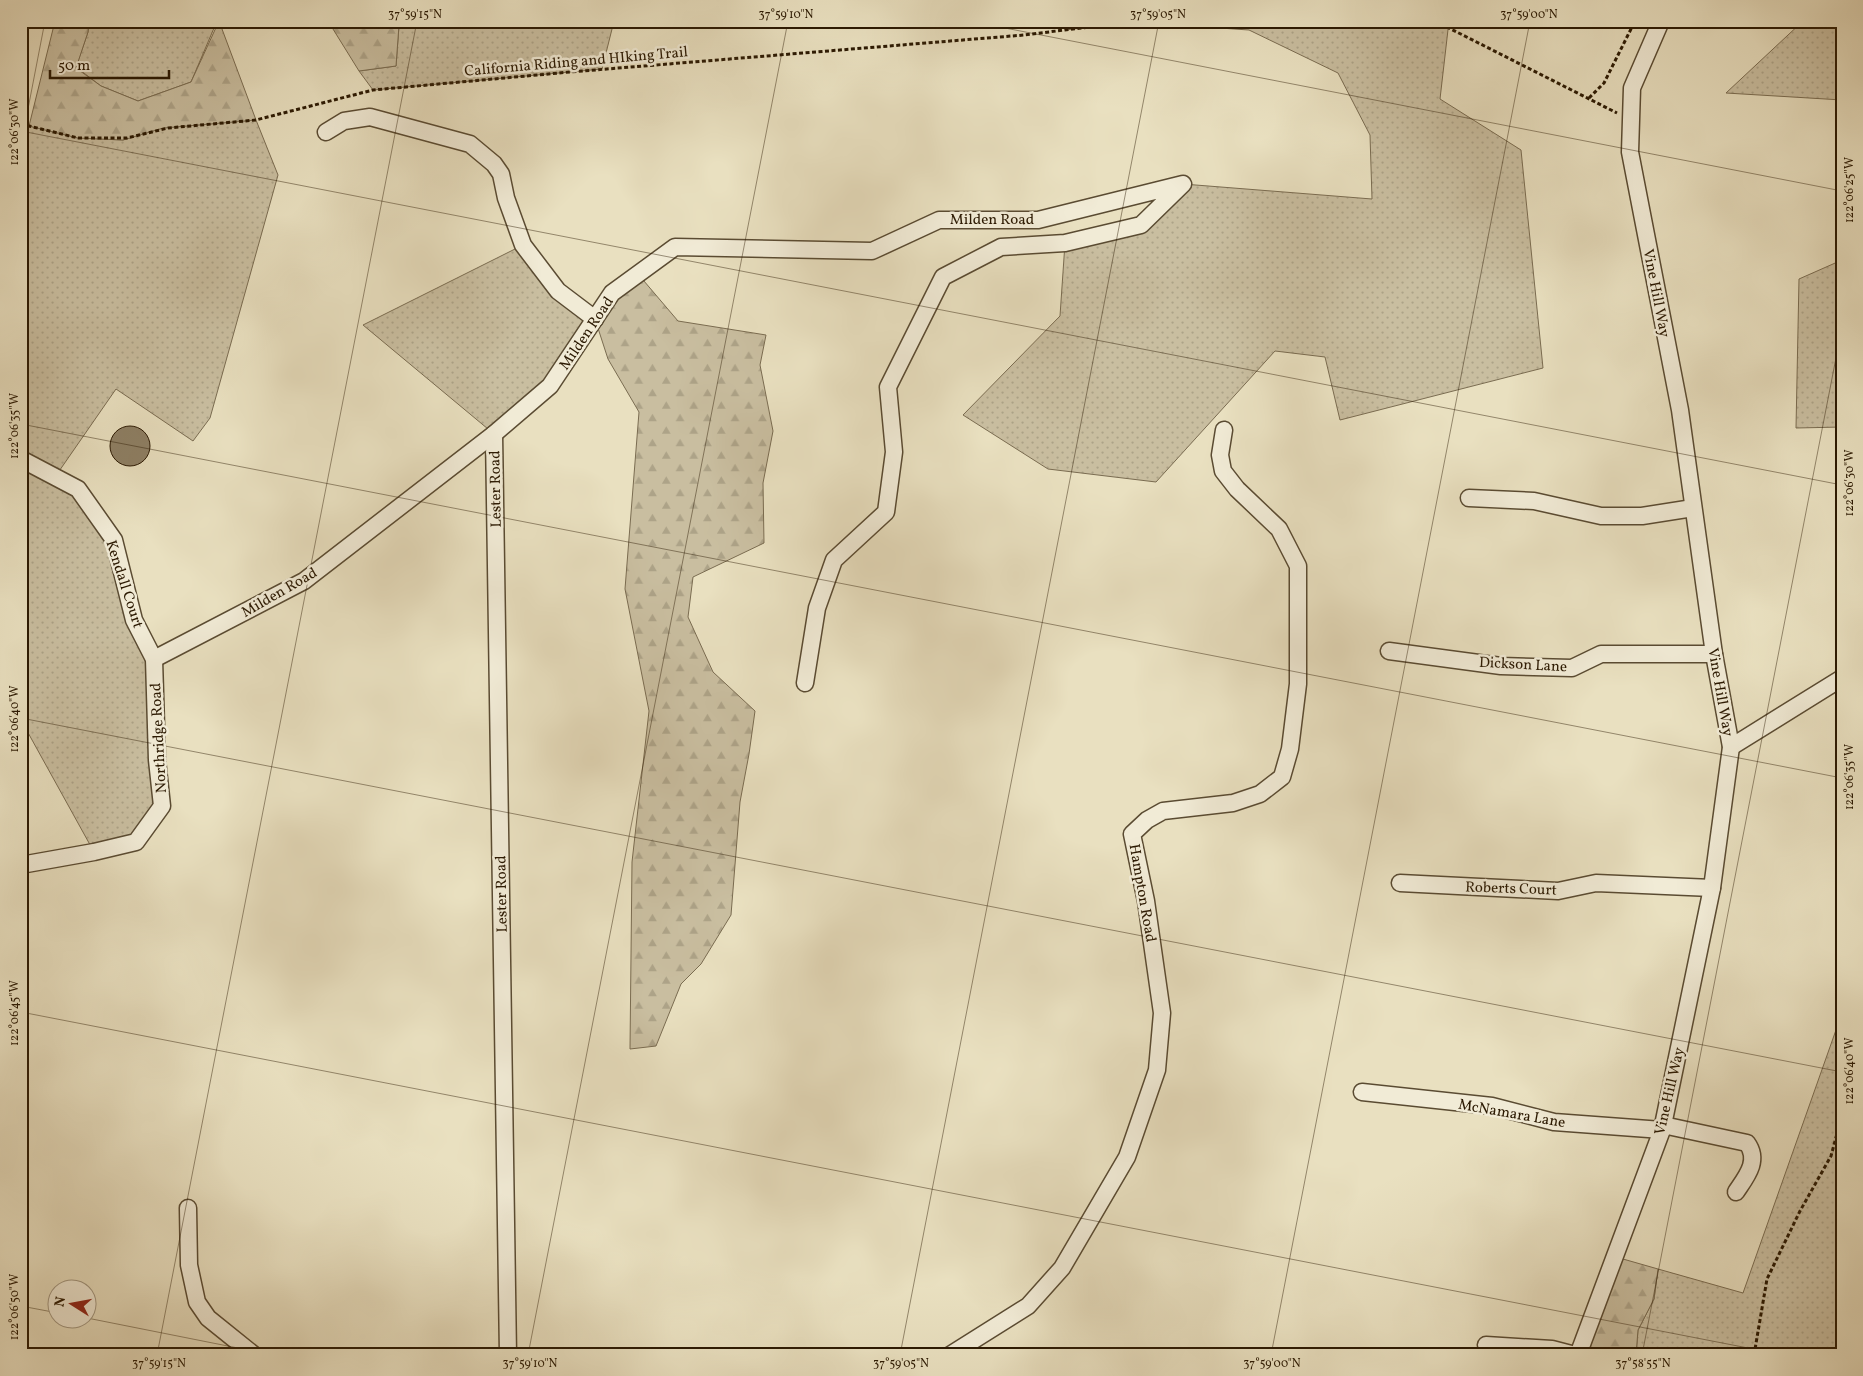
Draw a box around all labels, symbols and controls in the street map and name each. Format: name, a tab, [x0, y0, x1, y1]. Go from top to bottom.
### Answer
text: 37°59'15"N	[388, 7, 442, 23]
text: 37°59'10"N	[758, 7, 814, 23]
text: 37°59'05"N	[1130, 7, 1186, 23]
text: 37°59'00"N	[1500, 7, 1558, 23]
street label: California Riding and HIking Trail	[464, 42, 689, 83]
scale bar	[50, 48, 169, 80]
text: 50 m	[58, 56, 90, 77]
text: 122°06'30"W	[7, 98, 23, 166]
text: 122°06'25"W	[1842, 157, 1858, 223]
street label: Milden Road	[950, 210, 1034, 231]
street label: Vine Hill Way	[1637, 247, 1674, 339]
street label: Milden Road	[555, 293, 620, 375]
text: 122°06'35"W	[7, 393, 23, 459]
text: 122°06'30"W	[1842, 449, 1858, 517]
street label: Lester Road	[485, 450, 508, 528]
street label: Kendall Court	[99, 538, 148, 631]
street label: Milden Road	[238, 563, 322, 623]
street label: Vine Hill Way	[1701, 646, 1738, 738]
street label: Dickson Lane	[1478, 653, 1568, 678]
street label: Northridge Road	[146, 682, 173, 794]
text: 122°06'40"W	[7, 685, 23, 753]
text: 122°06'35"W	[1842, 744, 1858, 810]
street label: Hampton Road	[1123, 842, 1161, 944]
street label: Lester Road	[491, 855, 514, 933]
street label: Roberts Court	[1465, 877, 1557, 902]
text: 122°06'45"W	[7, 980, 23, 1046]
text: 122°06'40"W	[1842, 1037, 1858, 1105]
street label: Vine Hill Way	[1650, 1045, 1691, 1137]
street label: McNamara Lane	[1457, 1095, 1567, 1134]
text: 122°06'50"W	[7, 1274, 23, 1340]
north arrow	[48, 1278, 98, 1328]
text: N	[50, 1295, 71, 1309]
text: 37°59'15"N	[132, 1356, 186, 1372]
text: 37°59'10"N	[502, 1356, 558, 1372]
text: 37°59'05"N	[873, 1356, 929, 1372]
text: 37°59'00"N	[1243, 1356, 1301, 1372]
text: 37°58'55"N	[1615, 1356, 1671, 1372]

